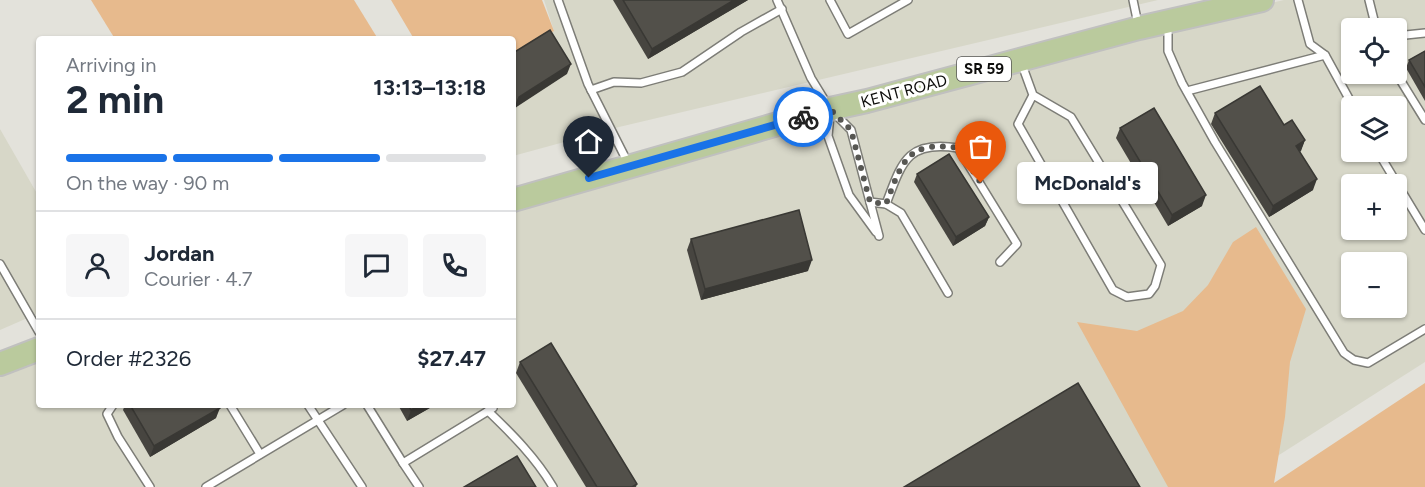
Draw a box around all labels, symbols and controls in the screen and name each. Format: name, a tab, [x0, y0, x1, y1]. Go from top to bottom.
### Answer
map controls	[1341, 18, 1407, 318]
button: locate	[1341, 18, 1407, 84]
text: Arriving in	[66, 53, 156, 77]
road number: SR 59	[957, 57, 1011, 81]
street label: KENT ROAD	[859, 70, 949, 112]
text: 13:13–13:18	[373, 74, 486, 101]
text: 2 min	[66, 76, 164, 123]
courier	[773, 87, 833, 147]
button: layers	[1341, 96, 1407, 162]
icon: bike	[787, 101, 820, 134]
pin	[563, 116, 614, 178]
pin	[955, 121, 1006, 183]
icon: home	[572, 125, 605, 158]
icon: bag	[964, 130, 997, 163]
callout: McDonald's	[1017, 162, 1158, 204]
text: On the way · 90 m	[66, 171, 229, 195]
text: McDonald's	[1034, 171, 1141, 195]
button: +	[1341, 174, 1407, 240]
button: person	[66, 234, 129, 297]
button: chat	[345, 234, 408, 297]
button: phone	[423, 234, 486, 297]
text: Jordan	[144, 240, 215, 267]
button: −	[1341, 252, 1407, 318]
text: Courier · 4.7	[144, 267, 253, 291]
text: Order #2326	[66, 345, 191, 372]
text: $27.47	[417, 345, 486, 372]

